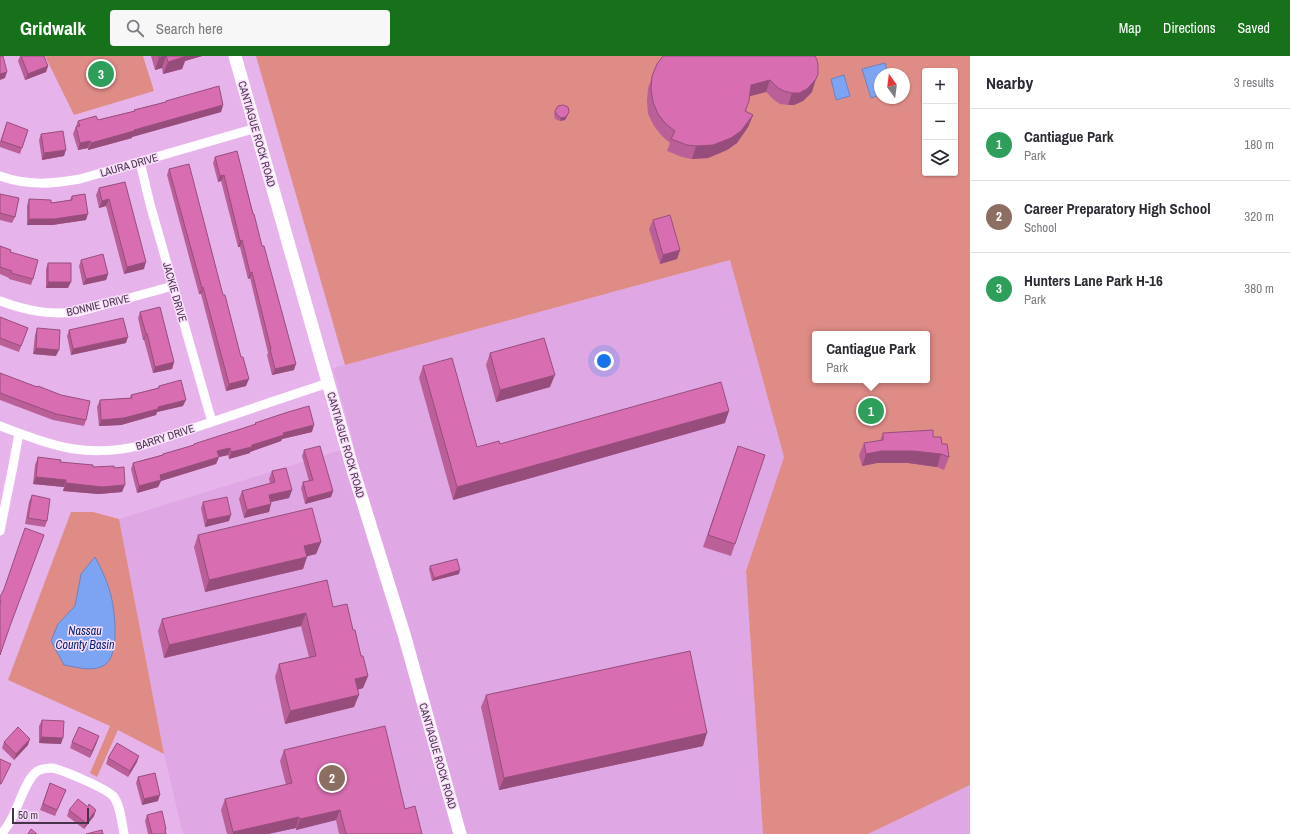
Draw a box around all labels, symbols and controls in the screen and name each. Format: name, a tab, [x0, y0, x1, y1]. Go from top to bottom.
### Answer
search box	[110, 10, 390, 46]
text: Gridwalk	[20, 15, 86, 41]
icon: search	[124, 17, 146, 39]
text: Search here	[156, 18, 223, 39]
text: Map	[1119, 19, 1141, 37]
text: Directions	[1163, 19, 1215, 37]
text: Saved	[1237, 19, 1270, 37]
pin: 3	[88, 59, 114, 89]
north arrow	[874, 68, 910, 104]
map controls	[922, 68, 958, 176]
button: +	[922, 68, 958, 104]
text: Nearby	[986, 71, 1033, 94]
text: 3 results	[1234, 74, 1274, 91]
street label: CANTIAGUE ROCK ROAD	[235, 79, 279, 189]
button: −	[922, 104, 958, 140]
text: Cantiague Park	[1024, 126, 1114, 147]
text: 1	[996, 136, 1002, 153]
text: 180 m	[1244, 136, 1274, 153]
button: layers	[922, 140, 958, 176]
text: Park	[1024, 147, 1046, 164]
street label: LAURA DRIVE	[98, 150, 160, 180]
text: Career Preparatory High School	[1024, 198, 1211, 219]
text: 2	[996, 208, 1002, 225]
text: 320 m	[1244, 208, 1274, 225]
text: School	[1024, 219, 1057, 236]
street label: JACKIE DRIVE	[160, 260, 190, 324]
text: Hunters Lane Park H-16	[1024, 270, 1163, 291]
text: 3	[996, 280, 1002, 297]
text: 380 m	[1244, 280, 1274, 297]
street label: BONNIE DRIVE	[65, 291, 131, 319]
text: Park	[1024, 291, 1046, 308]
popup	[812, 331, 930, 383]
text: Cantiague Park	[826, 338, 916, 359]
your location	[594, 351, 614, 371]
text: Park	[826, 359, 848, 376]
street label: CANTIAGUE ROCK ROAD	[324, 390, 368, 500]
pin: 1	[858, 396, 884, 426]
street label: BARRY DRIVE	[134, 421, 196, 453]
water label: Nassau County Basin	[55, 623, 115, 653]
street label: CANTIAGUE ROCK ROAD	[416, 701, 460, 811]
pin: 2	[319, 763, 345, 793]
scale bar	[12, 806, 89, 825]
text: 50 m	[18, 808, 38, 822]

